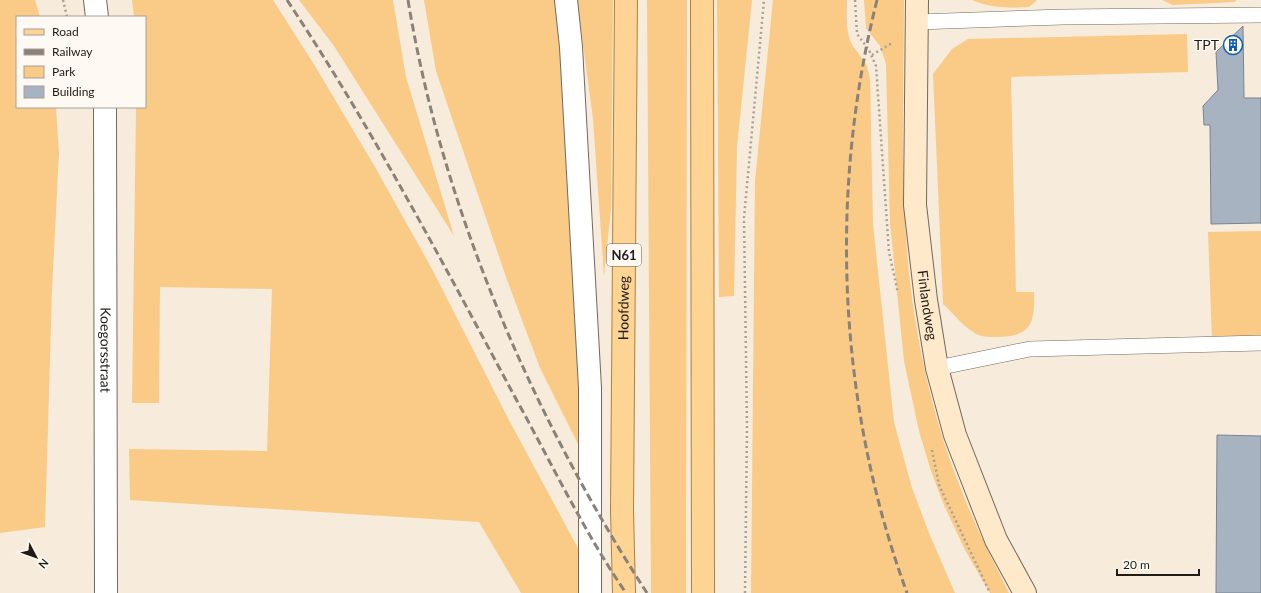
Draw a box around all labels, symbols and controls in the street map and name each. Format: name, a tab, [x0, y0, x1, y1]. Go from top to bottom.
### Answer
legend	[16, 16, 146, 108]
text: Road	[52, 24, 79, 39]
building icon: TPT	[1222, 34, 1244, 56]
place label: TPT	[1194, 36, 1220, 53]
text: Railway	[52, 44, 93, 59]
text: Park	[52, 64, 76, 79]
text: Building	[52, 84, 95, 99]
road number: N61	[607, 244, 641, 266]
street label: Finlandweg	[915, 269, 941, 341]
street label: Hoofdweg	[614, 276, 632, 340]
street label: Koegorsstraat	[97, 307, 115, 393]
north arrow	[16, 537, 56, 577]
scale bar	[1117, 551, 1199, 577]
text: N	[36, 556, 52, 571]
text: 20 m	[1123, 557, 1150, 572]

